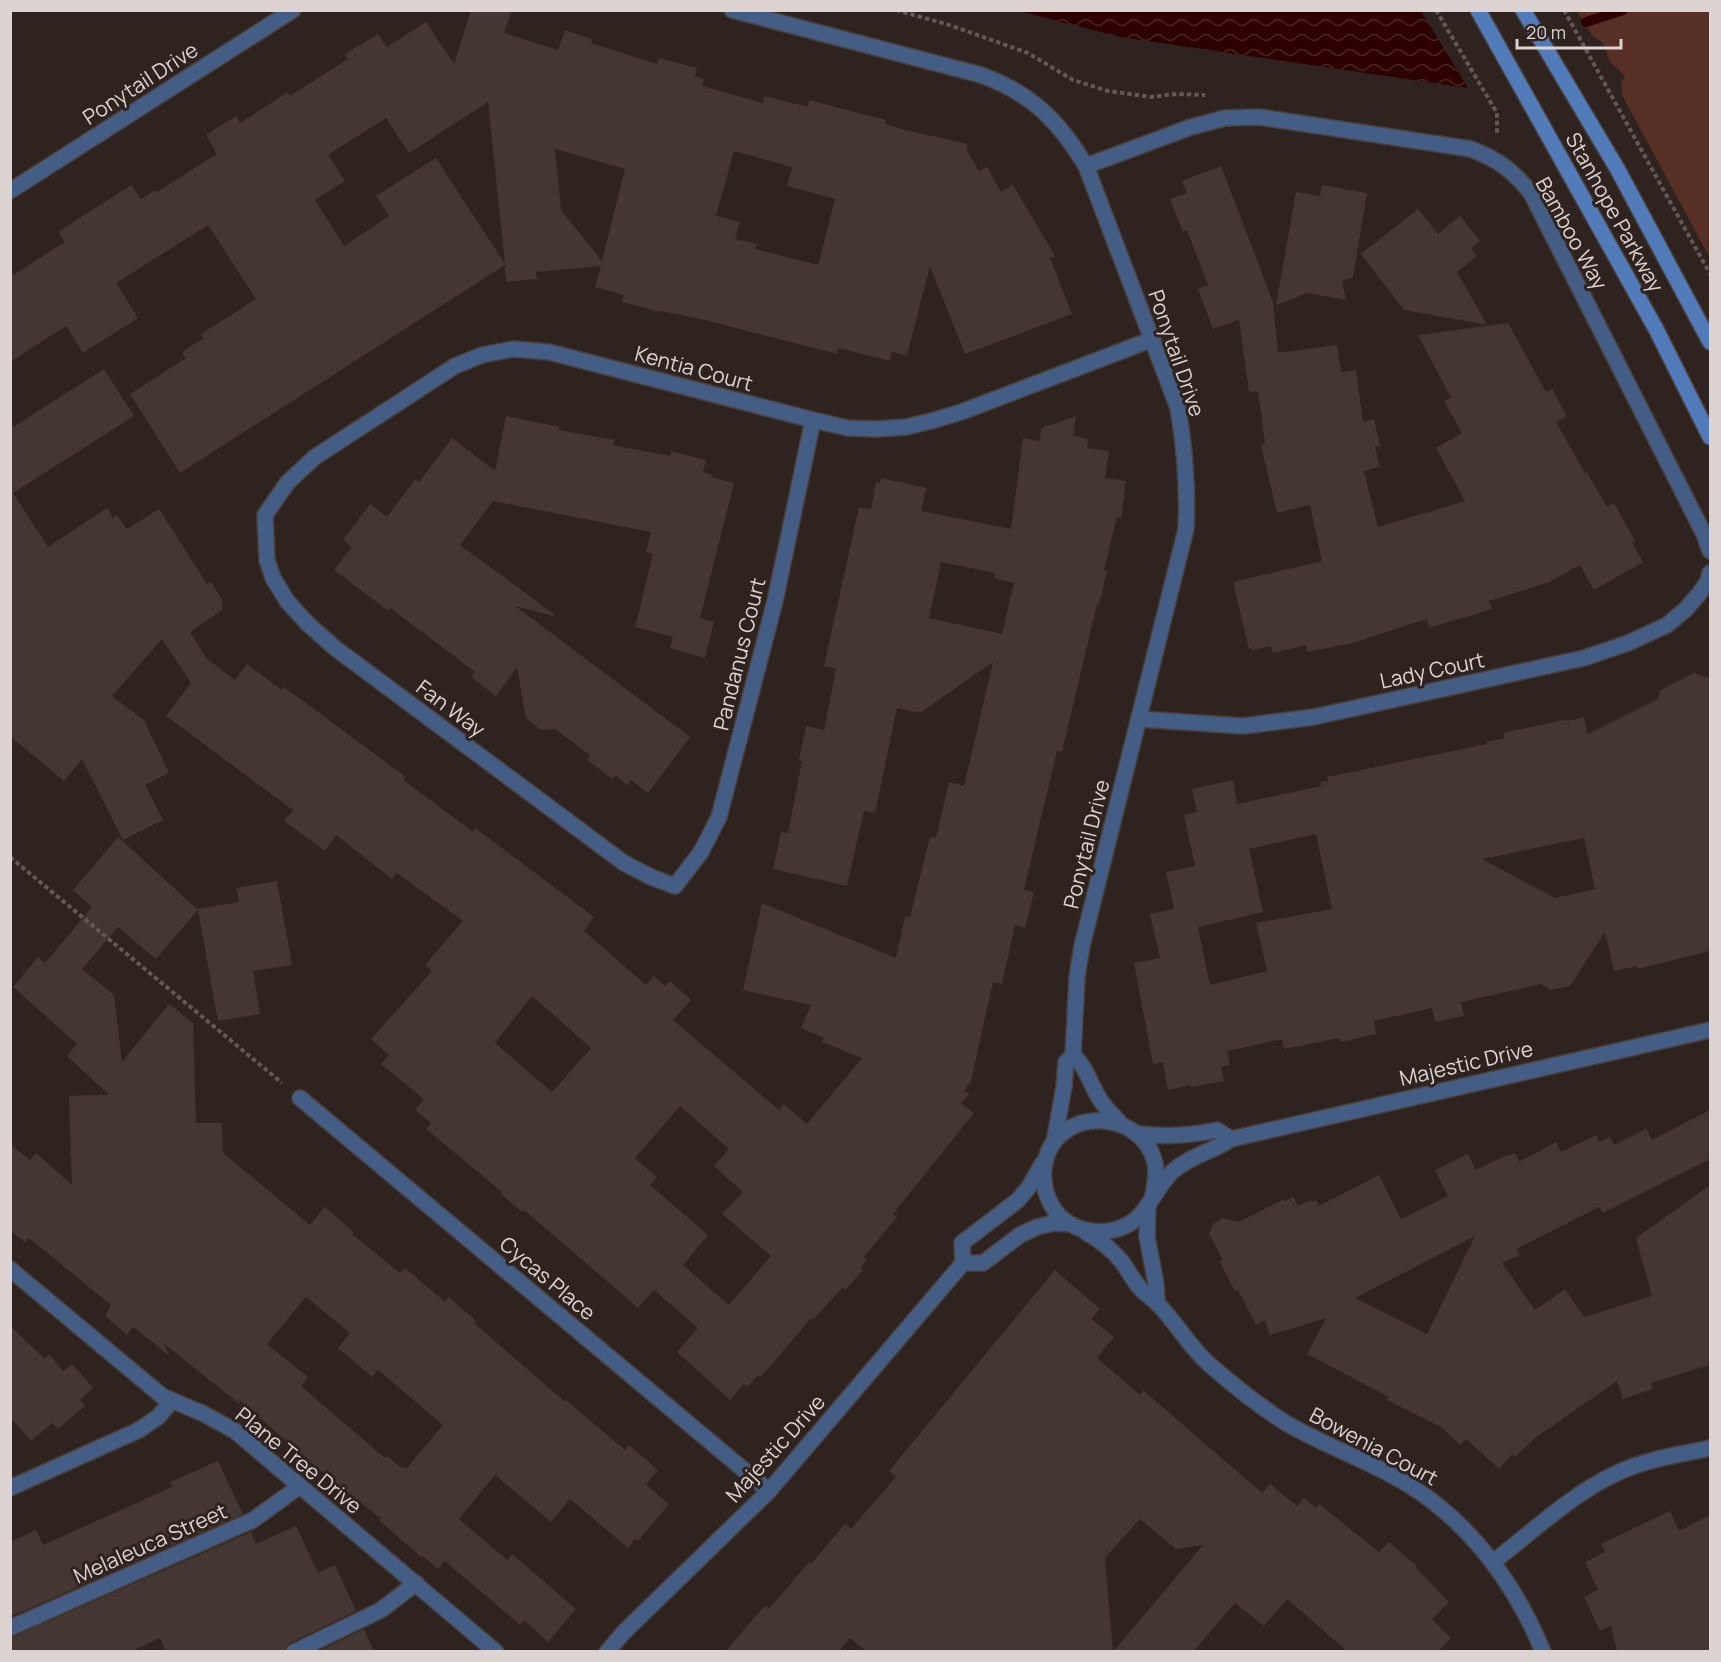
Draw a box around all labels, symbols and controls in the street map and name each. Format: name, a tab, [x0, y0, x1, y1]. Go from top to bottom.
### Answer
scale bar	[1517, 12, 1620, 50]
text: 20 m	[1526, 20, 1566, 44]
street label: Ponytail Drive	[77, 35, 203, 131]
street label: Stanhope Parkway	[1559, 127, 1671, 297]
street label: Bamboo Way	[1530, 172, 1614, 294]
street label: Ponytail Drive	[1142, 286, 1212, 420]
street label: Kentia Court	[632, 339, 756, 397]
street label: Pandanus Court	[706, 575, 772, 733]
street label: Lady Court	[1377, 645, 1487, 695]
street label: Fan Way	[411, 673, 491, 743]
street label: Ponytail Drive	[1056, 776, 1116, 912]
street label: Majestic Drive	[1397, 1034, 1535, 1092]
street label: Cycas Place	[494, 1230, 602, 1326]
street label: Majestic Drive	[719, 1388, 831, 1508]
street label: Plane Tree Drive	[230, 1400, 368, 1520]
street label: Bowenia Court	[1305, 1400, 1443, 1492]
street label: Melaleuca Street	[69, 1497, 231, 1589]

